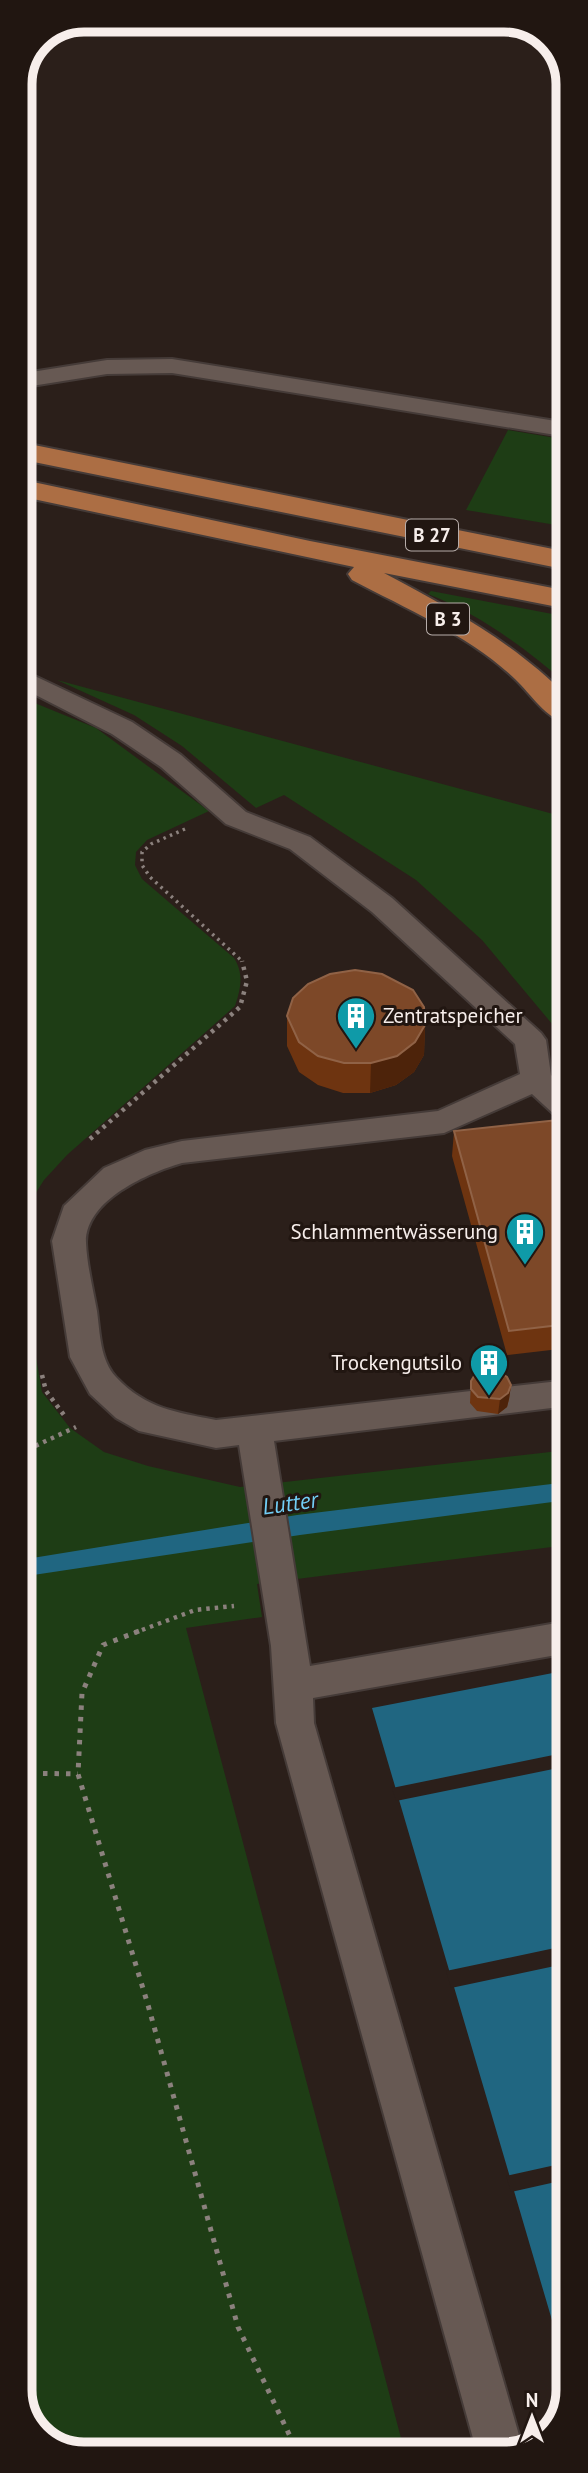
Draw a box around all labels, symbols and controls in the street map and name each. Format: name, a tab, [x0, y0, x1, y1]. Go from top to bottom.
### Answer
road number: B 27	[406, 520, 458, 550]
road number: B 3	[427, 604, 469, 634]
building icon: Zentratspeicher	[335, 995, 377, 1050]
place label: Zentratspeicher	[383, 1002, 523, 1029]
building icon: Schlammentwässerung	[504, 1211, 546, 1266]
place label: Schlammentwässerung	[291, 1218, 498, 1245]
building icon: Trockengutsilo	[468, 1342, 510, 1397]
place label: Trockengutsilo	[331, 1349, 462, 1376]
water label: Lutter	[260, 1484, 321, 1521]
north arrow	[497, 2382, 567, 2452]
text: N	[526, 2388, 538, 2412]

